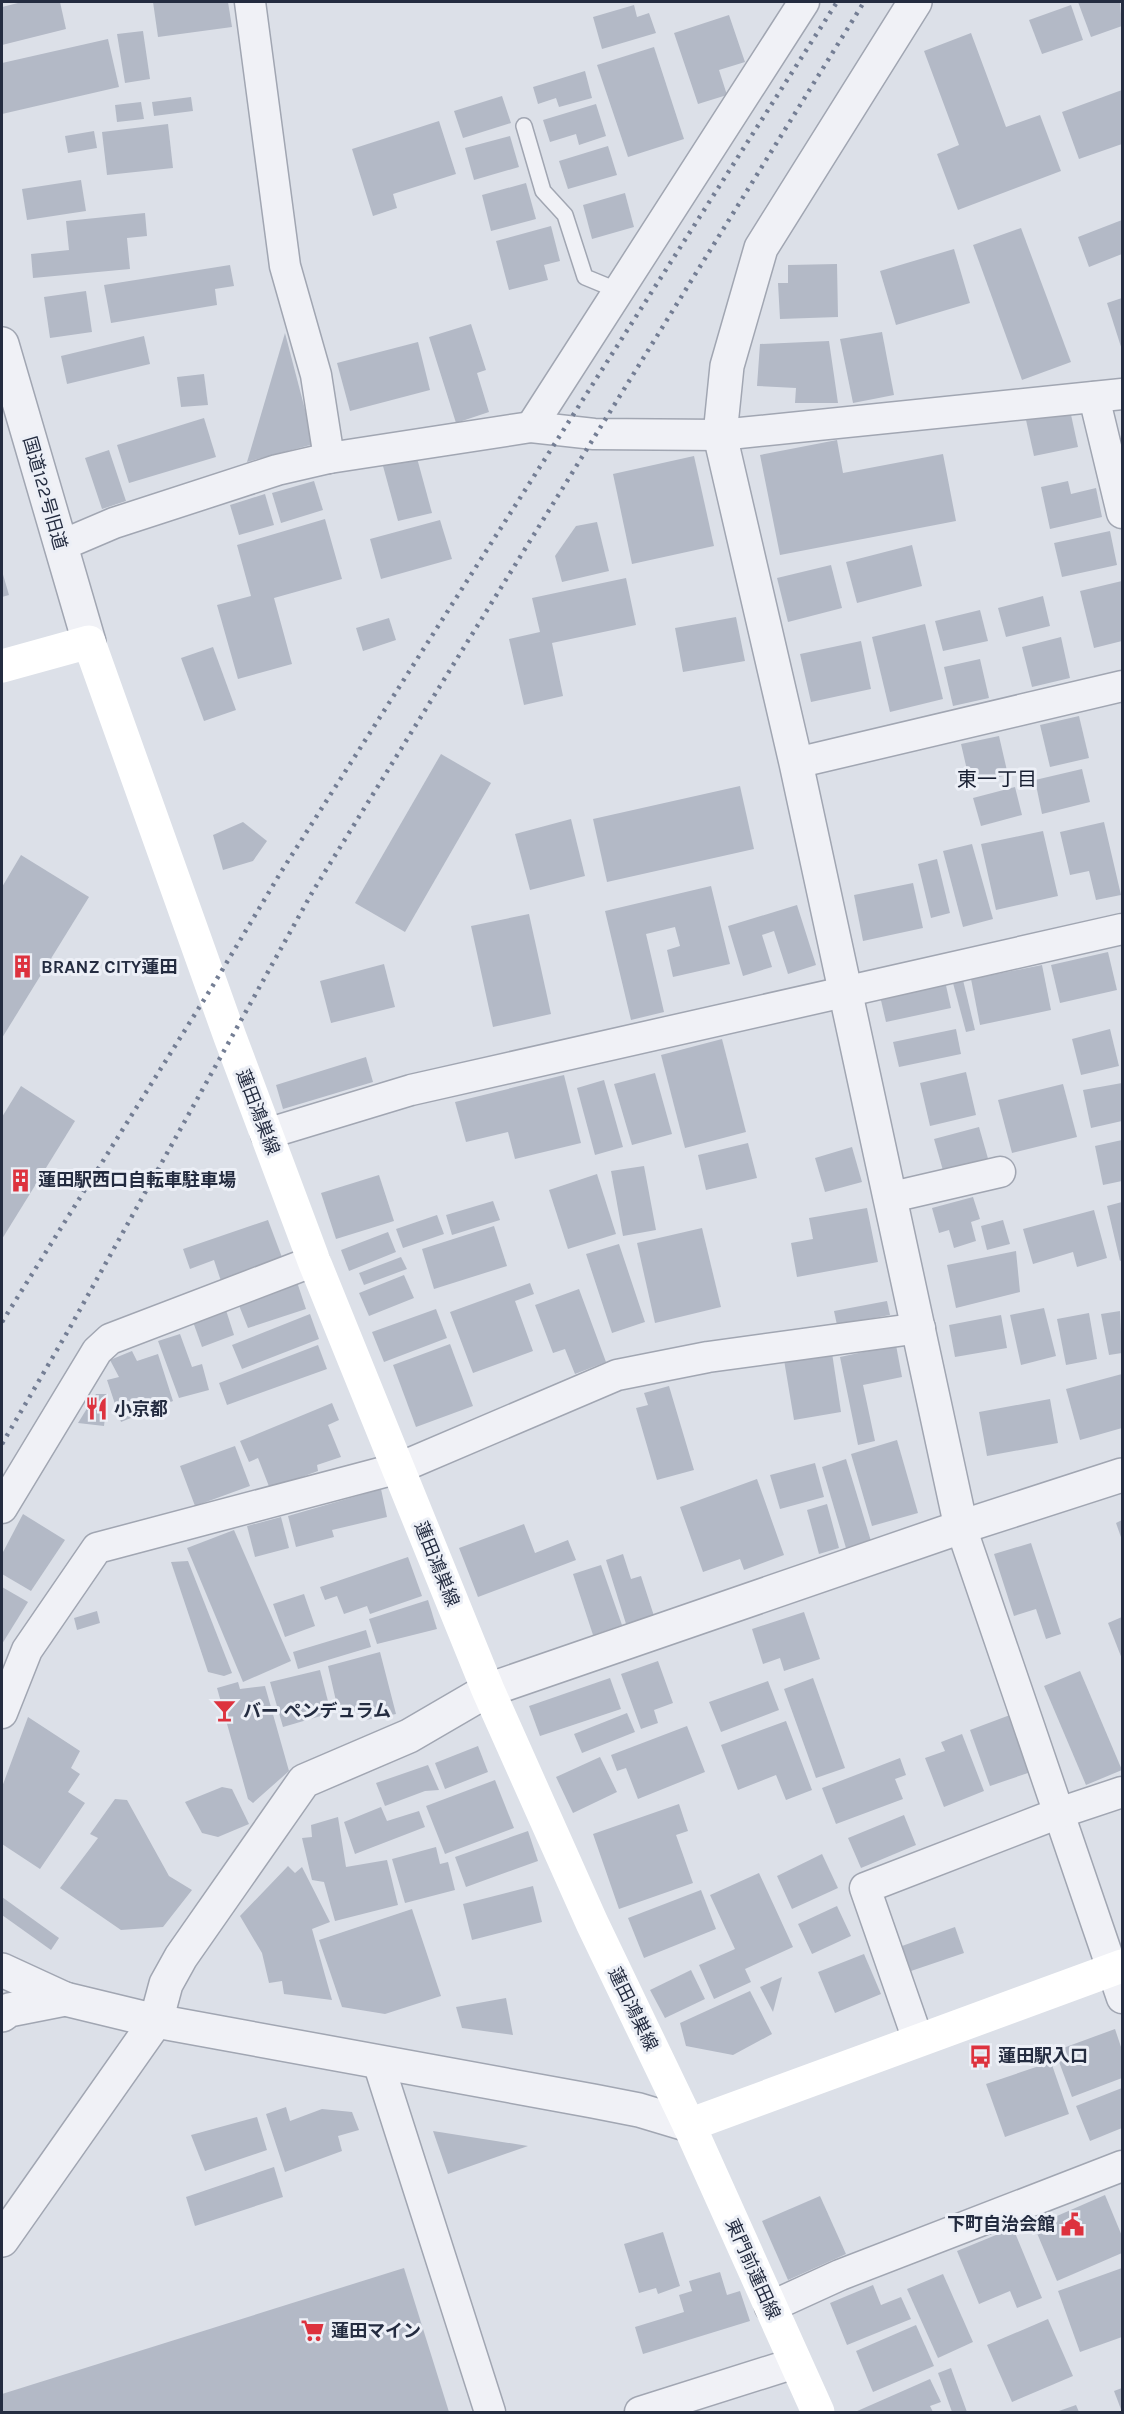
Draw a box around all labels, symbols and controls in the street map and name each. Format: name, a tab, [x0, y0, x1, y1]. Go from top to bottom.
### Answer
street label: 国道122号旧道	[18, 434, 72, 552]
district label: 東一丁目	[957, 768, 1037, 791]
building icon: BRANZ CITY蓮田	[10, 954, 36, 980]
place label: BRANZ CITY蓮田	[41, 956, 177, 978]
street label: 蓮田鴻巣線	[232, 1066, 284, 1158]
building icon: 蓮田駅西口自転車駐車場	[7, 1167, 33, 1193]
place label: 蓮田駅西口自転車駐車場	[38, 1169, 236, 1191]
restaurant icon: 小京都	[83, 1396, 109, 1422]
place label: 小京都	[114, 1398, 168, 1420]
street label: 蓮田鴻巣線	[410, 1518, 464, 1610]
bar icon: バー ペンデュラム	[212, 1698, 238, 1724]
place label: バー ペンデュラム	[243, 1700, 391, 1722]
street label: 蓮田鴻巣線	[603, 1964, 663, 2054]
bus stop icon: 蓮田駅入口	[967, 2043, 993, 2069]
place label: 蓮田駅入口	[998, 2045, 1088, 2067]
public building icon: 下町自治会館	[1060, 2211, 1086, 2237]
place label: 下町自治会館	[947, 2213, 1055, 2235]
street label: 東門前蓮田線	[721, 2215, 785, 2323]
supermarket icon: 蓮田マイン	[300, 2318, 326, 2344]
place label: 蓮田マイン	[331, 2320, 421, 2342]

